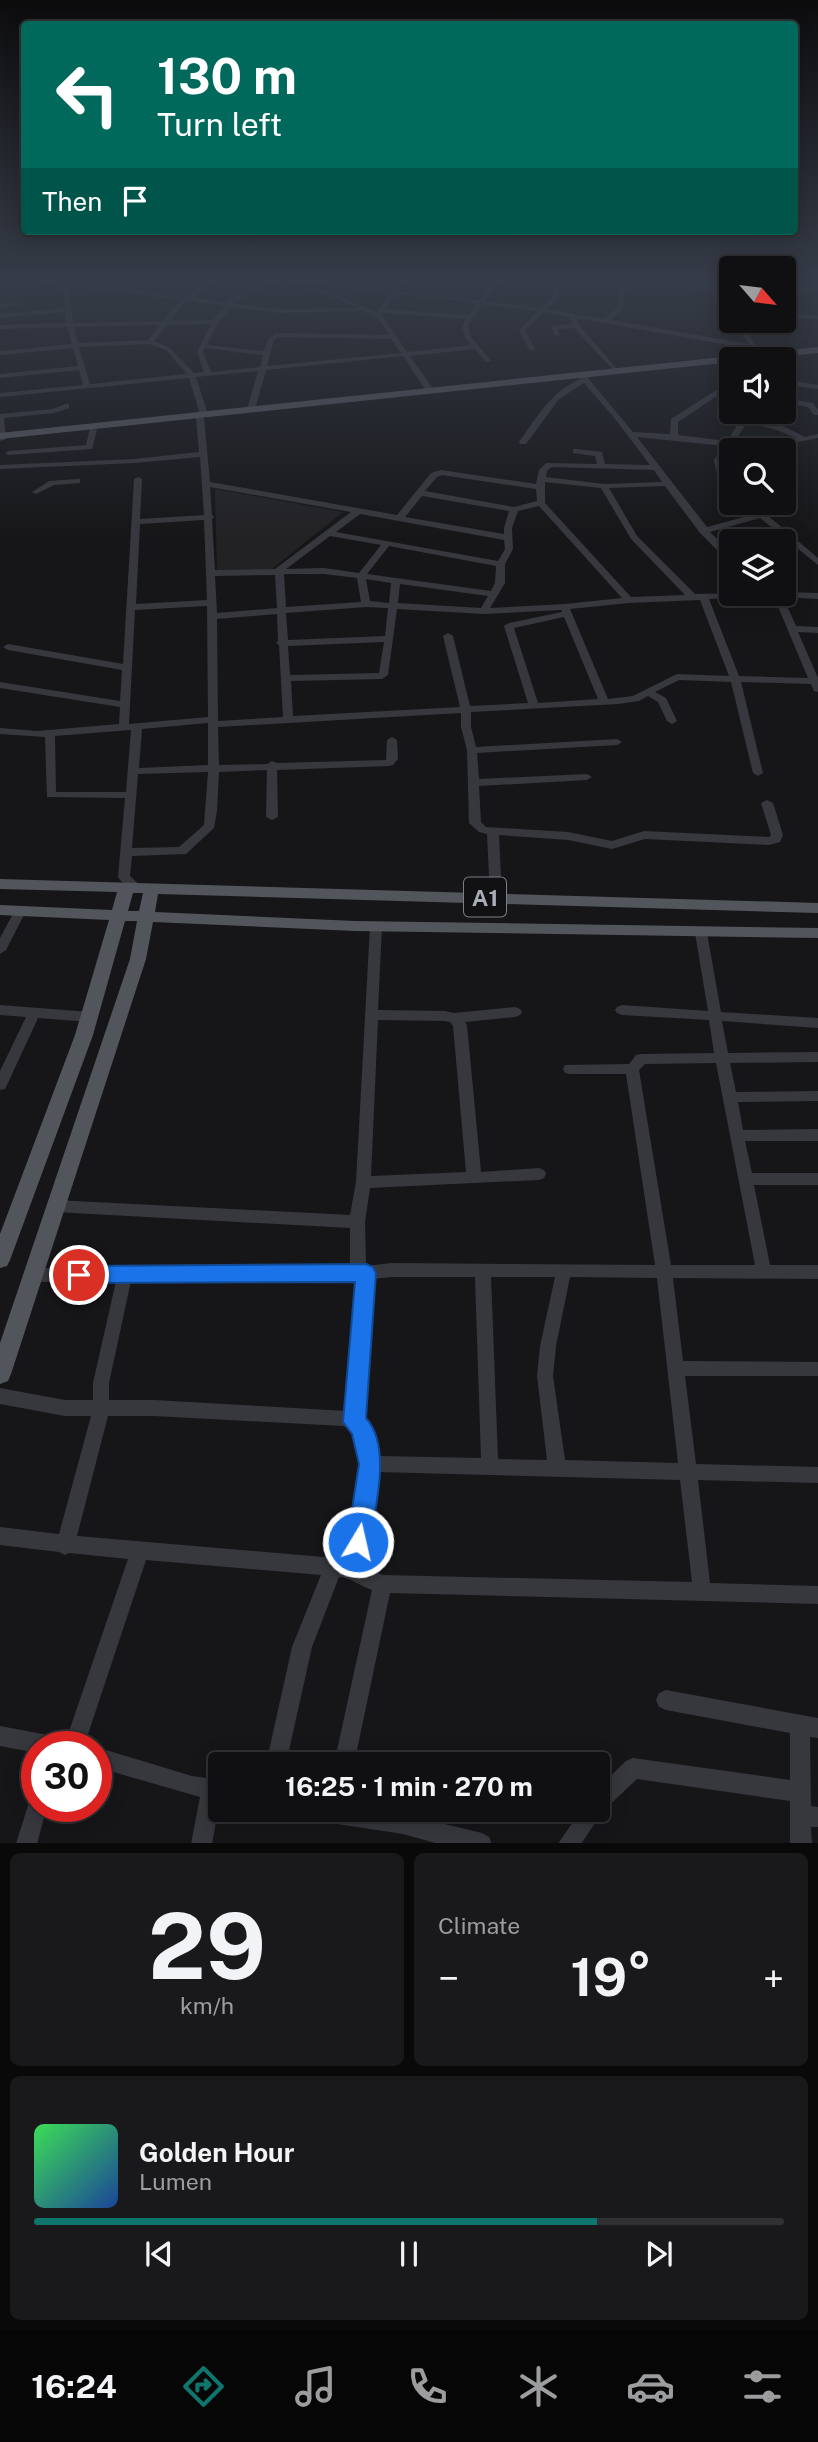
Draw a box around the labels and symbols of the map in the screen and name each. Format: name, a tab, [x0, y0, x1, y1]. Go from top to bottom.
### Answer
north arrow	[719, 256, 796, 332]
road number: A1	[464, 877, 506, 916]
pin	[49, 1245, 109, 1305]
position arrow	[321, 1505, 395, 1579]
speed limit sign: 30	[21, 1731, 112, 1822]

